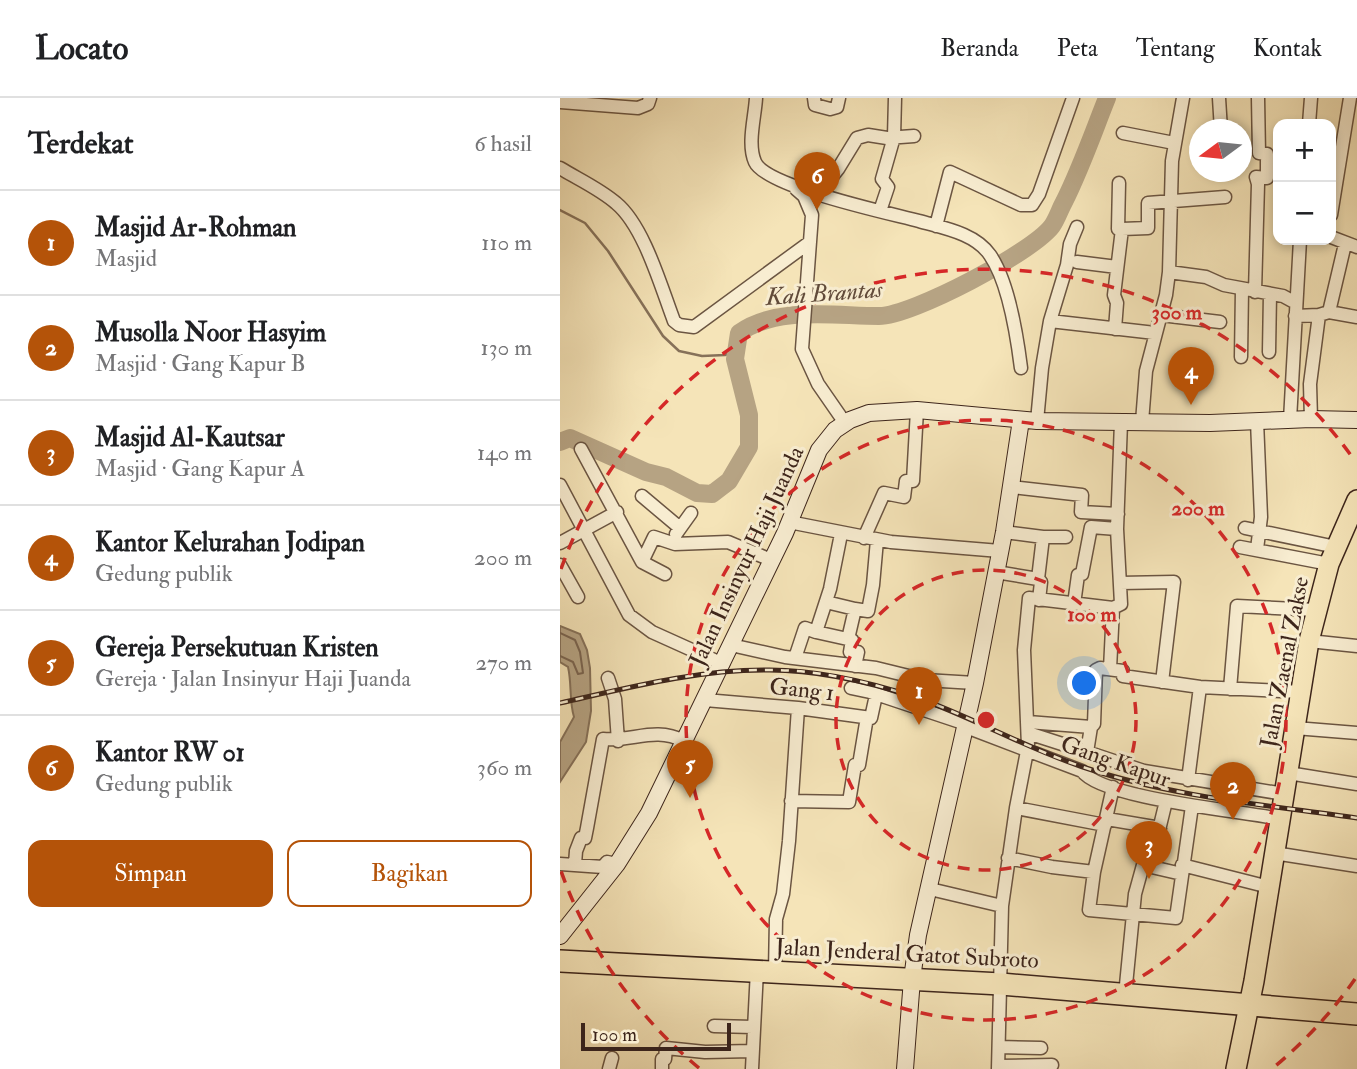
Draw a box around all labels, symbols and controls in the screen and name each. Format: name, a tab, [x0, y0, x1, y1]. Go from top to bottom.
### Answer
text: Locato	[35, 28, 128, 69]
text: Beranda	[940, 33, 1019, 64]
text: Peta	[1057, 33, 1098, 64]
text: Tentang	[1136, 33, 1215, 64]
text: Kontak	[1253, 33, 1322, 64]
north arrow	[1189, 119, 1252, 182]
map controls	[1273, 119, 1336, 245]
button: +	[1273, 119, 1336, 182]
text: Terdekat	[28, 125, 133, 162]
text: 6 hasil	[474, 129, 532, 158]
pin: 6	[794, 152, 840, 210]
button: −	[1273, 182, 1336, 245]
text: Masjid Ar-Rohman	[95, 212, 297, 244]
text: 1	[47, 228, 55, 257]
text: 110 m	[481, 228, 532, 257]
text: Masjid	[95, 244, 157, 273]
water label: Kali Brantas	[764, 274, 884, 313]
text: 300 m	[1152, 299, 1203, 326]
text: Musolla Noor Hasyim	[95, 317, 326, 349]
text: 2	[45, 333, 57, 362]
text: 130 m	[480, 333, 532, 362]
pin: 4	[1168, 347, 1214, 405]
text: Masjid · Gang Kapur B	[95, 349, 306, 378]
text: Masjid Al-Kautsar	[95, 422, 285, 454]
text: 3	[47, 438, 55, 467]
text: 140 m	[477, 438, 532, 467]
street label: Jalan Insinyur Haji Juanda	[682, 441, 811, 672]
text: Masjid · Gang Kapur A	[95, 454, 305, 483]
text: 200 m	[1172, 495, 1225, 522]
text: Kantor Kelurahan Jodipan	[95, 527, 365, 559]
text: 4	[45, 543, 57, 572]
text: 200 m	[474, 543, 532, 572]
text: Gedung publik	[95, 559, 233, 588]
street label: Jalan Zaenal Zakse	[1253, 574, 1315, 751]
text: 100 m	[1067, 601, 1118, 628]
text: Gereja Persekutuan Kristen	[95, 632, 379, 664]
text: 5	[46, 648, 56, 677]
text: 270 m	[475, 648, 532, 677]
text: Gereja · Jalan Insinyur Haji Juanda	[95, 664, 411, 693]
your location	[1067, 666, 1101, 700]
pin: 1	[896, 667, 942, 725]
street label: Gang 1	[768, 672, 836, 707]
centre of rings	[974, 708, 998, 732]
street label: Gang Kapur	[1057, 729, 1175, 795]
text: Kantor RW 01	[95, 737, 245, 769]
pin: 5	[667, 740, 713, 798]
text: 6	[45, 753, 57, 782]
text: 360 m	[477, 753, 532, 782]
pin: 2	[1210, 762, 1256, 820]
text: Gedung publik	[95, 769, 233, 798]
pin: 3	[1126, 821, 1172, 879]
button: Simpan	[28, 840, 273, 907]
button: Bagikan	[287, 840, 532, 907]
street label: Jalan Jenderal Gatot Subroto	[774, 932, 1039, 975]
scale bar	[581, 1020, 732, 1052]
text: 100 m	[592, 1023, 637, 1047]

